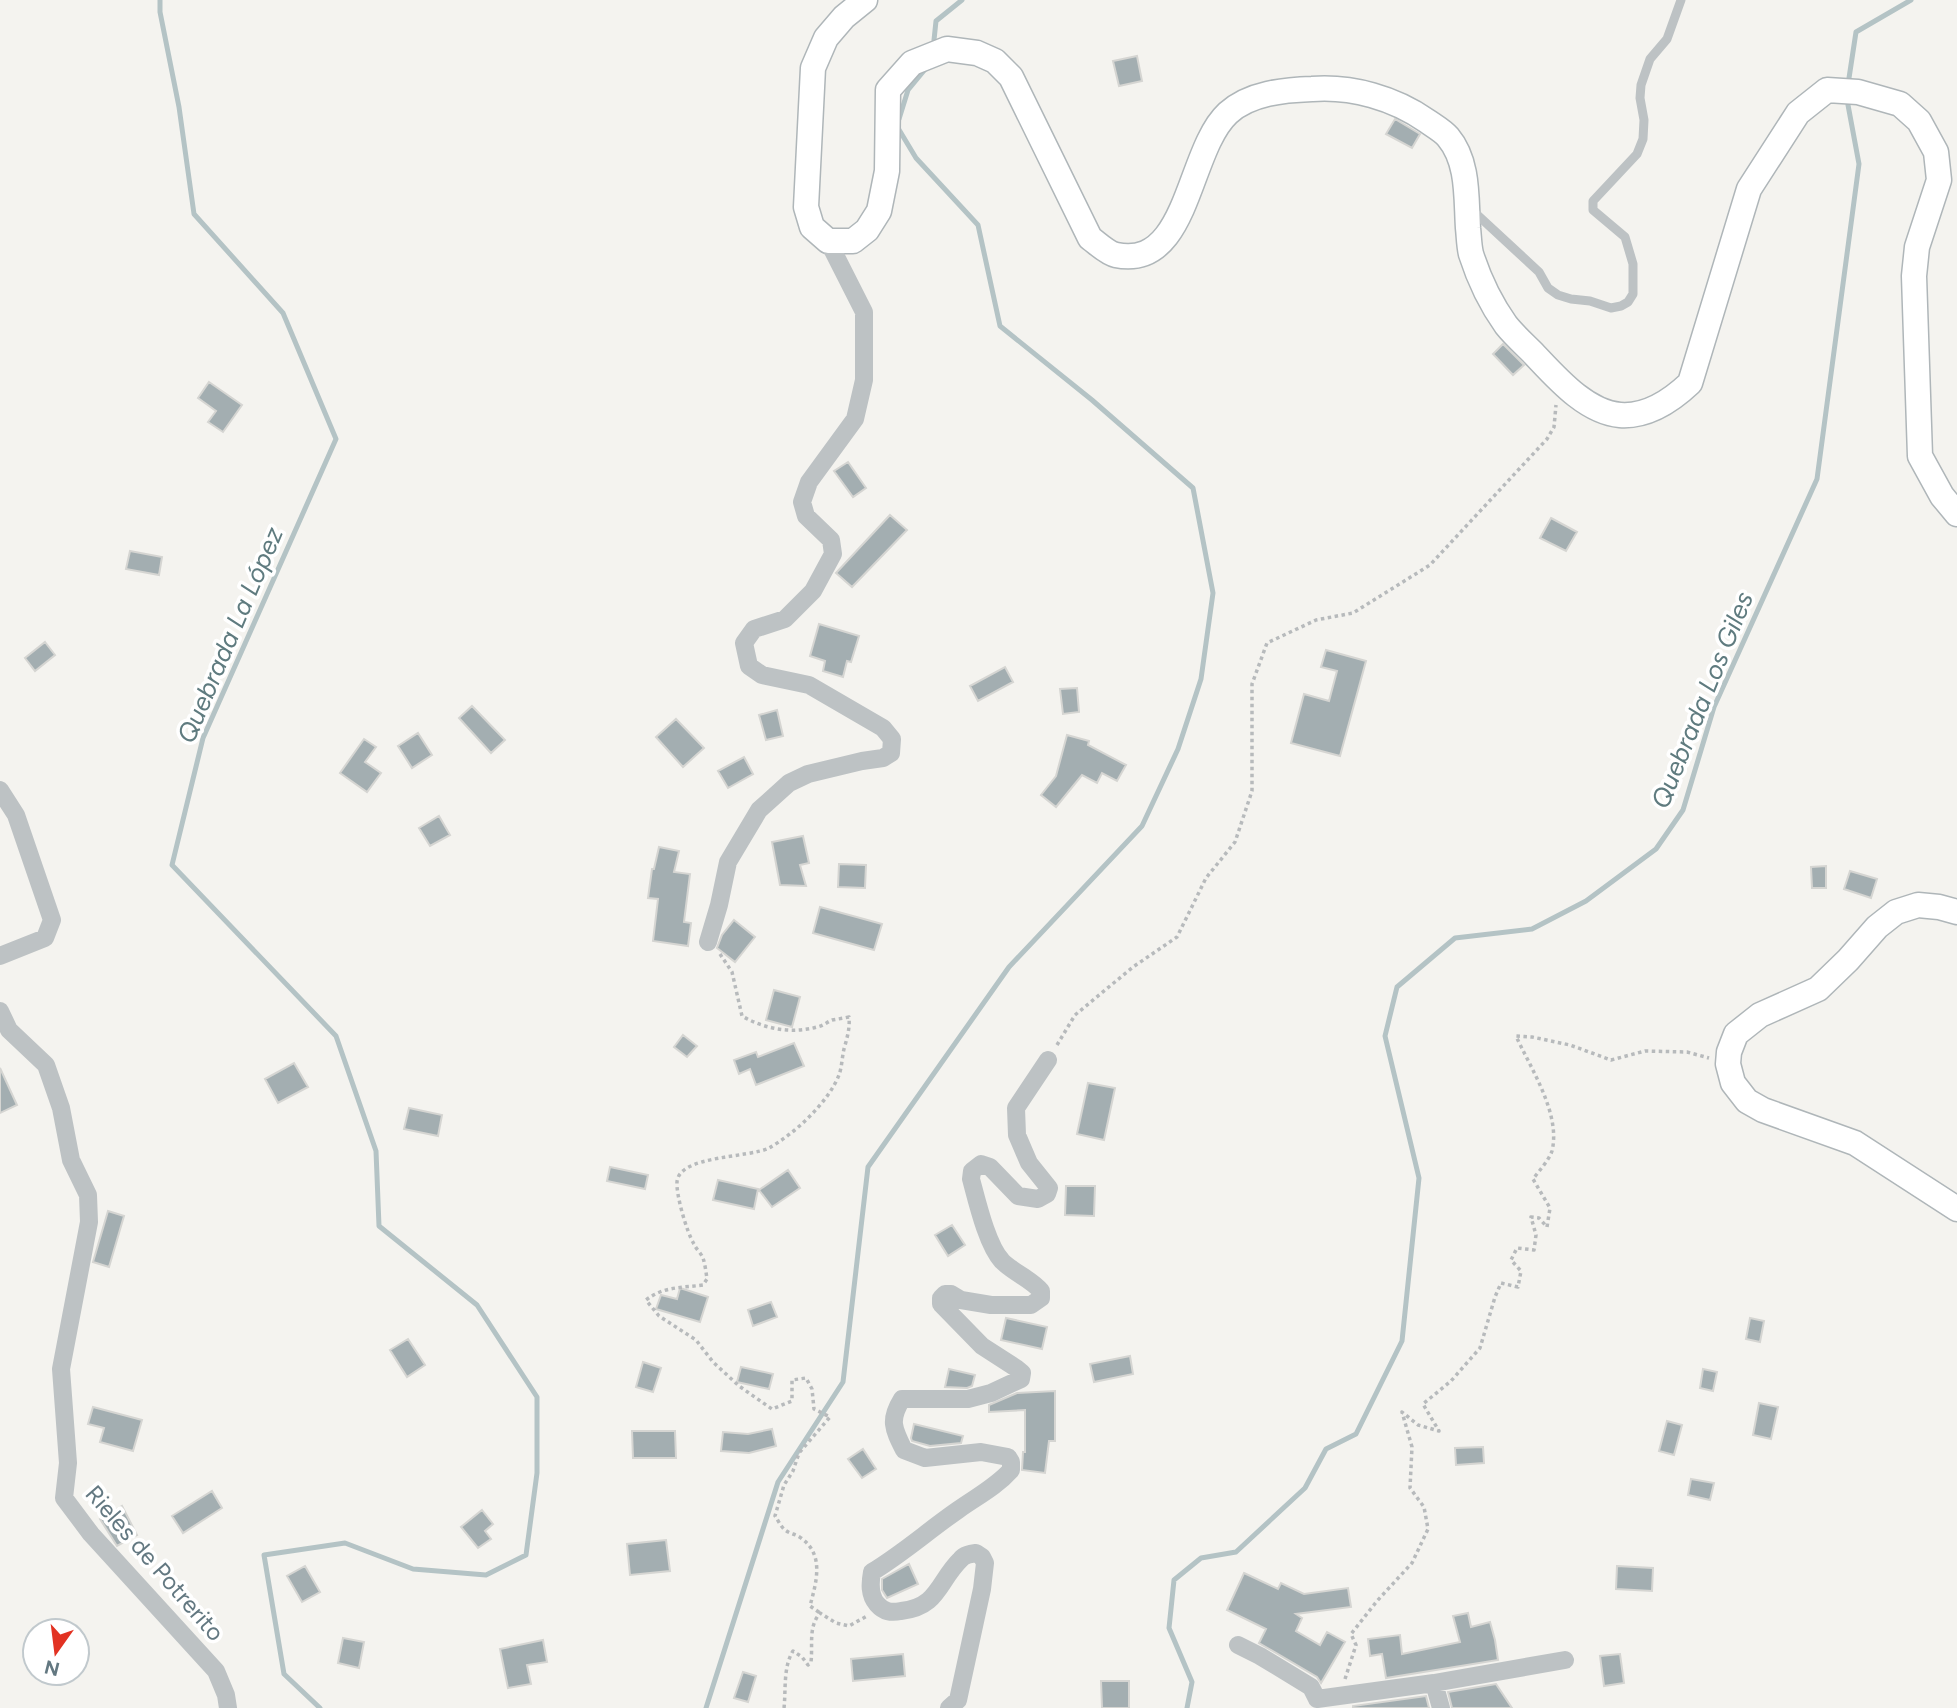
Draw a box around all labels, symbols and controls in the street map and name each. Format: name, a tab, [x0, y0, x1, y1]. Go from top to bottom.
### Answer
water label: Quebrada La López	[170, 522, 290, 748]
water label: Quebrada Los Giles	[1644, 587, 1760, 813]
street label: Rieles de Potrerito	[80, 1479, 230, 1647]
north arrow	[21, 1617, 91, 1687]
text: N	[42, 1655, 62, 1681]

